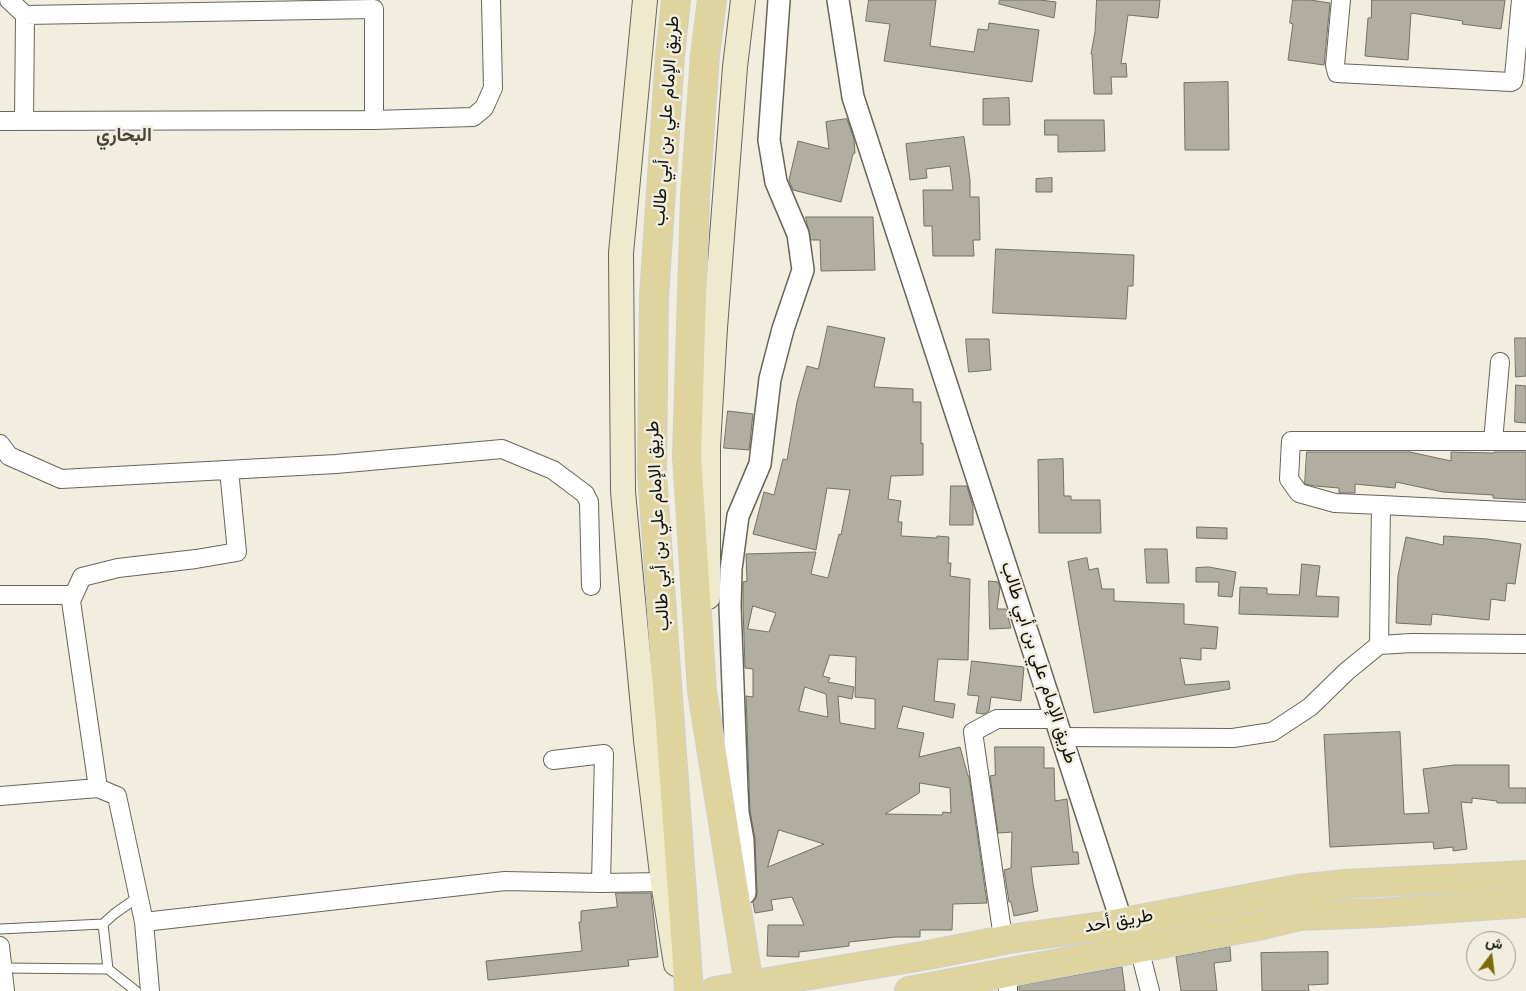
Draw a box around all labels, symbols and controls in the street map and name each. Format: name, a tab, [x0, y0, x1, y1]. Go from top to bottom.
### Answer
street label: طريق الإمام علي بن أبي طالب	[649, 15, 685, 227]
district label: البحاري	[96, 125, 152, 147]
street label: طريق الإمام علي بن أبي طالب	[643, 420, 675, 632]
street label: طريق الإمام علي بن أبي طالب	[995, 559, 1081, 767]
street label: طريق أحد	[1083, 905, 1155, 939]
north arrow	[1466, 931, 1516, 981]
text: ش	[1484, 931, 1505, 954]

